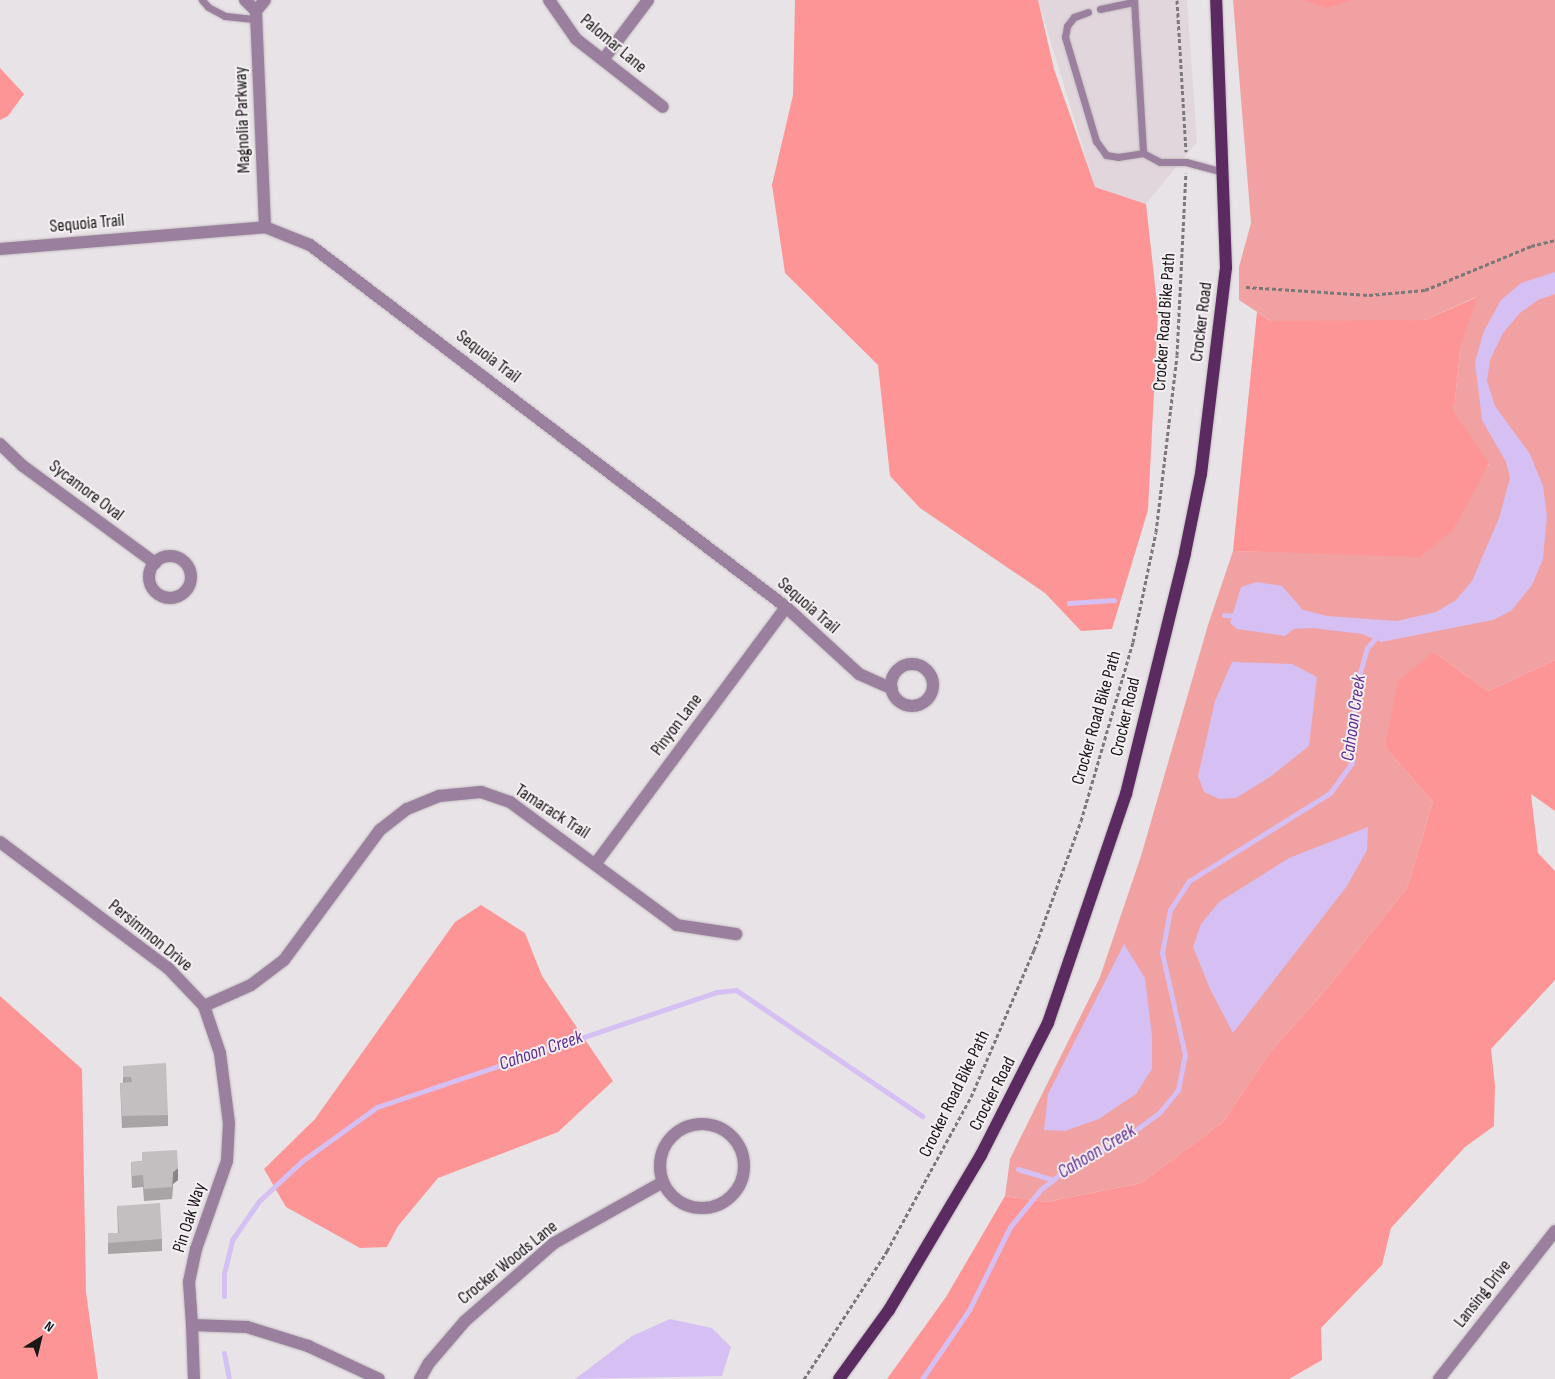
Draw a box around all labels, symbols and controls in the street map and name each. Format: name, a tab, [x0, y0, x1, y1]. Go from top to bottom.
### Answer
street label: Palomar Lane	[575, 10, 651, 78]
street label: Magnolia Parkway	[230, 66, 256, 174]
street label: Sequoia Trail	[49, 210, 125, 238]
street label: Crocker Road Bike Path	[1149, 252, 1181, 392]
street label: Crocker Road	[1186, 281, 1218, 363]
street label: Sequoia Trail	[452, 326, 524, 388]
street label: Sycamore Oval	[44, 456, 128, 526]
street label: Sequoia Trail	[773, 573, 843, 639]
street label: Crocker Road Bike Path	[1068, 648, 1126, 788]
water label: Cahoon Creek	[1337, 673, 1371, 763]
street label: Crocker Road	[1106, 676, 1146, 758]
street label: Pinyon Lane	[647, 690, 707, 760]
street label: Tamarack Trail	[511, 780, 593, 844]
street label: Persimmon Drive	[104, 895, 196, 977]
water label: Cahoon Creek	[496, 1026, 586, 1076]
street label: Crocker Road Bike Path	[915, 1027, 995, 1161]
street label: Crocker Road	[965, 1053, 1021, 1135]
water label: Cahoon Creek	[1054, 1120, 1140, 1184]
street label: Pin Oak Way	[169, 1180, 211, 1256]
street label: Crocker Woods Lane	[454, 1216, 562, 1310]
street label: Lansing Drive	[1450, 1256, 1516, 1332]
north arrow	[15, 1314, 65, 1364]
text: N	[41, 1317, 57, 1336]

